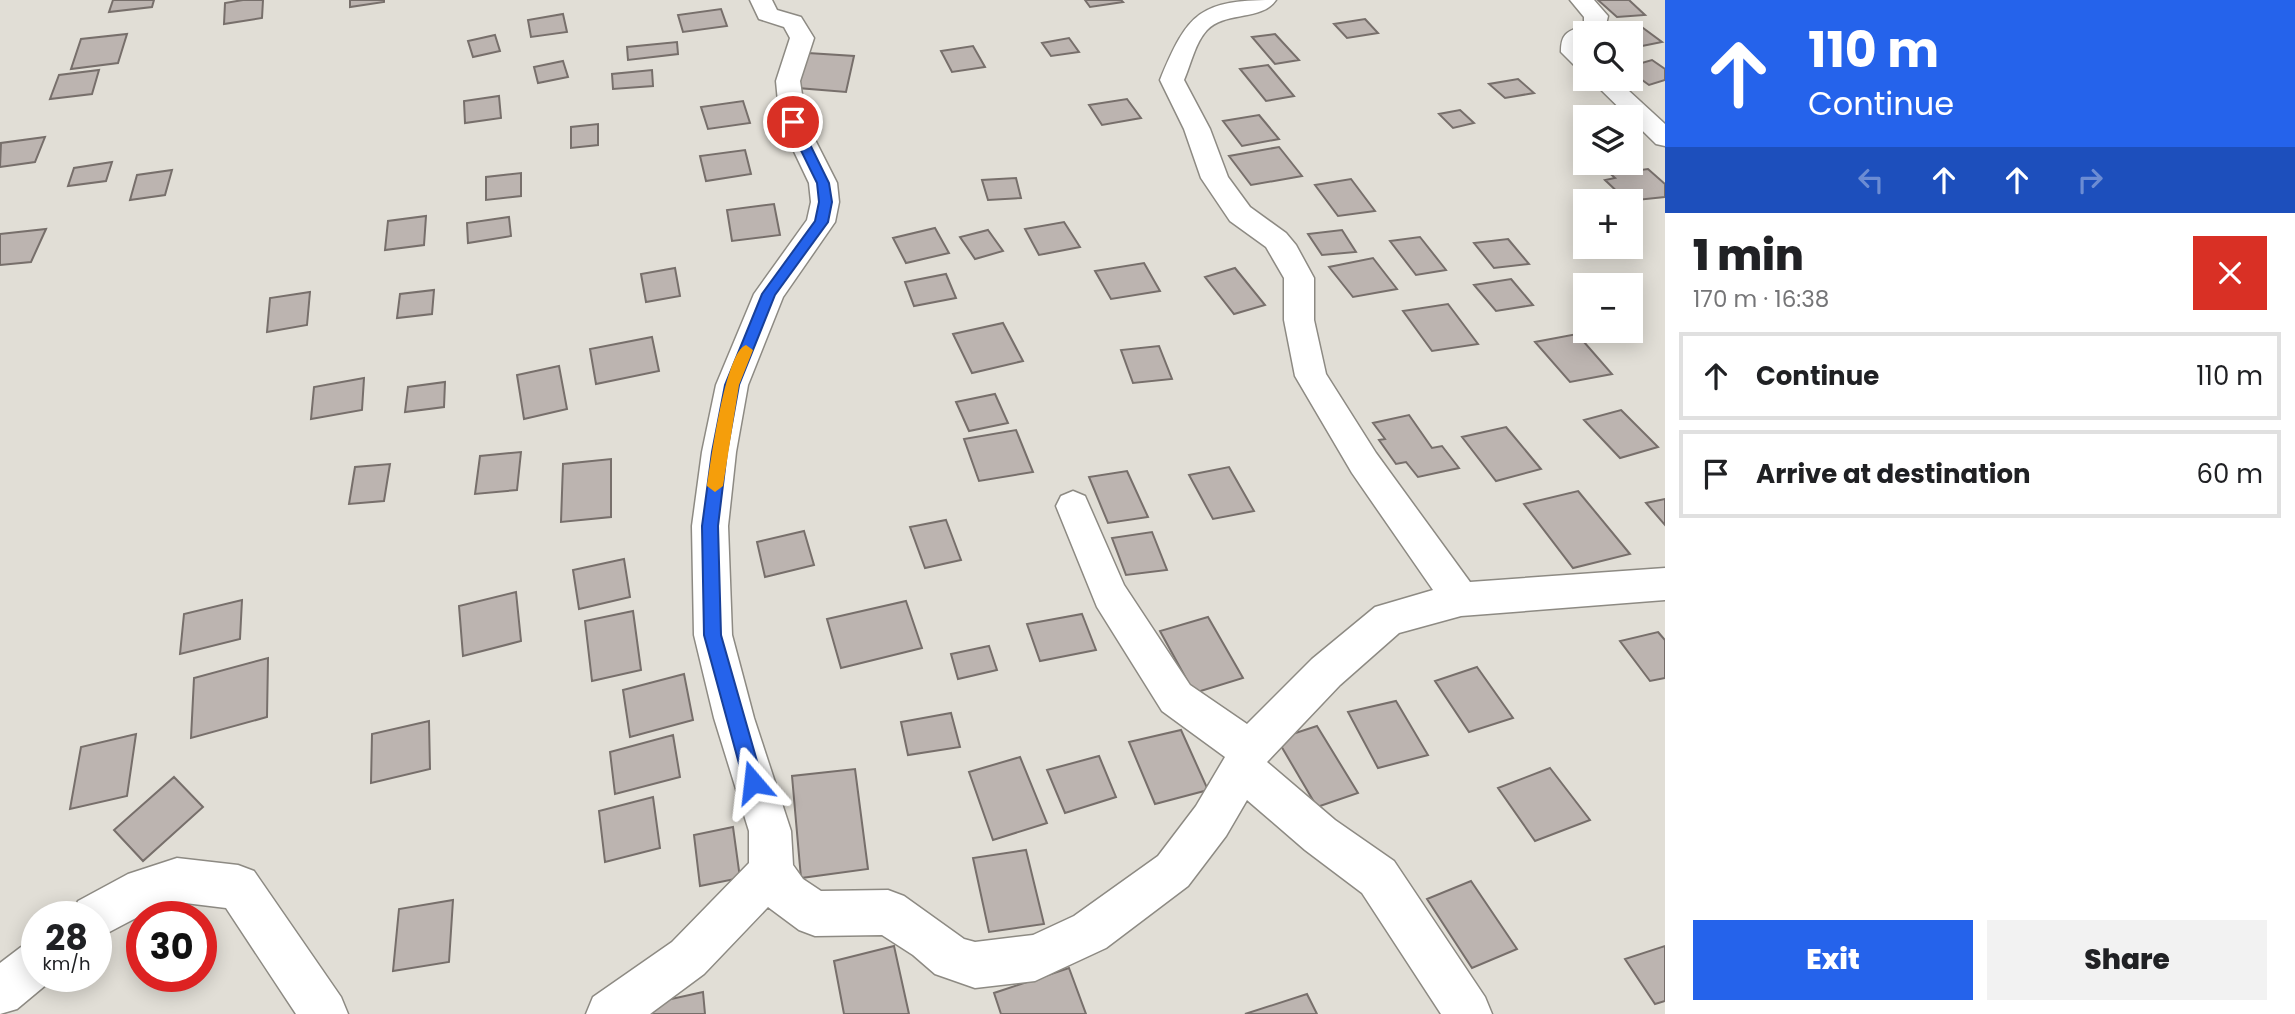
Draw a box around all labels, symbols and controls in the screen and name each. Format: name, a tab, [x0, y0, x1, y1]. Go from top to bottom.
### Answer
text: 110 m	[1808, 16, 1939, 84]
map controls	[1573, 21, 1643, 343]
button: search	[1573, 21, 1643, 91]
icon: ahead	[1693, 28, 1784, 119]
text: Continue	[1808, 81, 1954, 126]
pin	[763, 92, 823, 152]
icon: arrive	[774, 103, 812, 141]
button: layers	[1573, 105, 1643, 175]
icon: left	[1852, 161, 1890, 199]
icon: ahead	[1925, 161, 1963, 199]
icon: ahead	[1998, 161, 2036, 199]
icon: right	[2071, 161, 2109, 199]
button: +	[1573, 189, 1643, 259]
text: 1 min	[1693, 226, 1804, 285]
button: close	[2193, 236, 2267, 310]
button: −	[1573, 273, 1643, 343]
text: 170 m · 16:38	[1693, 283, 1829, 315]
icon: ahead	[1697, 357, 1735, 395]
text: Continue	[1756, 358, 1879, 394]
text: 110 m	[2196, 358, 2263, 394]
icon: arrive	[1697, 455, 1735, 493]
text: Arrive at destination	[1756, 456, 2031, 492]
text: 60 m	[2196, 456, 2263, 492]
position arrow	[716, 745, 790, 819]
speed limit sign: 30	[126, 901, 217, 992]
text: 28	[45, 913, 88, 962]
button: Exit	[1693, 920, 1973, 1000]
button: Share	[1987, 920, 2267, 1000]
text: km/h	[43, 951, 90, 976]

